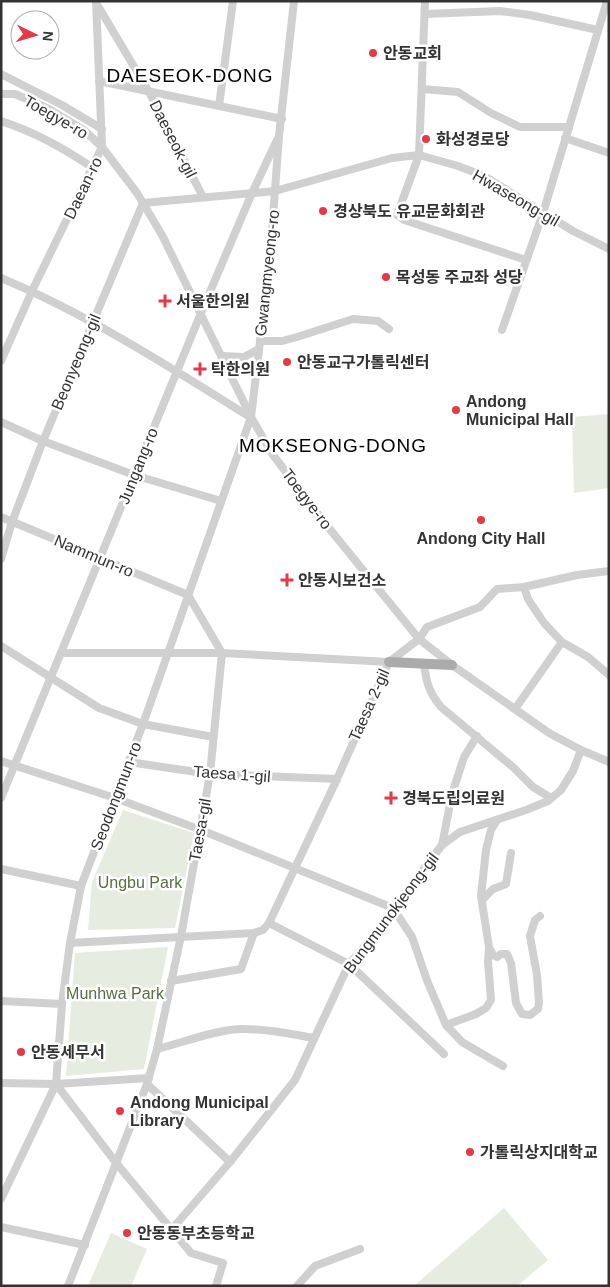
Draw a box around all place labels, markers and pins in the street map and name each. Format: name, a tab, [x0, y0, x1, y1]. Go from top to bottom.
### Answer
place label: 안동교회	[383, 45, 442, 62]
marker: 안동교회	[367, 47, 379, 59]
place label: 화성경로당	[436, 131, 510, 148]
marker: 화성경로당	[420, 133, 432, 145]
place label: 경상북도 유교문화회관	[333, 203, 485, 220]
marker: 경상북도 유교문화회관	[317, 205, 329, 217]
place label: 목성동 주교좌 성당	[396, 269, 523, 286]
marker: 목성동 주교좌 성당	[380, 271, 392, 283]
place label: 서울한의원	[176, 292, 250, 310]
marker: 서울한의원	[158, 294, 172, 308]
place label: 안동교구가톨릭센터	[297, 354, 429, 371]
marker: 안동교구가톨릭센터	[281, 356, 293, 368]
place label: 탁한의원	[211, 360, 270, 378]
marker: 탁한의원	[193, 362, 207, 376]
place label: Andong Municipal Hall	[466, 393, 574, 428]
marker: Andong Municipal Hall	[450, 404, 462, 416]
marker: Andong City Hall	[475, 514, 487, 526]
place label: Andong City Hall	[417, 530, 545, 547]
place label: 안동시보건소	[298, 572, 387, 589]
marker: 안동시보건소	[280, 573, 294, 587]
place label: 경북도립의료원	[402, 790, 505, 807]
marker: 경북도립의료원	[384, 791, 398, 805]
place label: 안동세무서	[31, 1044, 105, 1061]
marker: 안동세무서	[15, 1046, 27, 1058]
place label: Andong Municipal Library	[130, 1094, 269, 1129]
marker: Andong Municipal Library	[114, 1105, 126, 1117]
place label: 가톨릭상지대학교	[480, 1143, 598, 1161]
marker: 가톨릭상지대학교	[464, 1146, 476, 1158]
place label: 안동동부초등학교	[137, 1224, 255, 1242]
marker: 안동동부초등학교	[121, 1227, 133, 1239]

